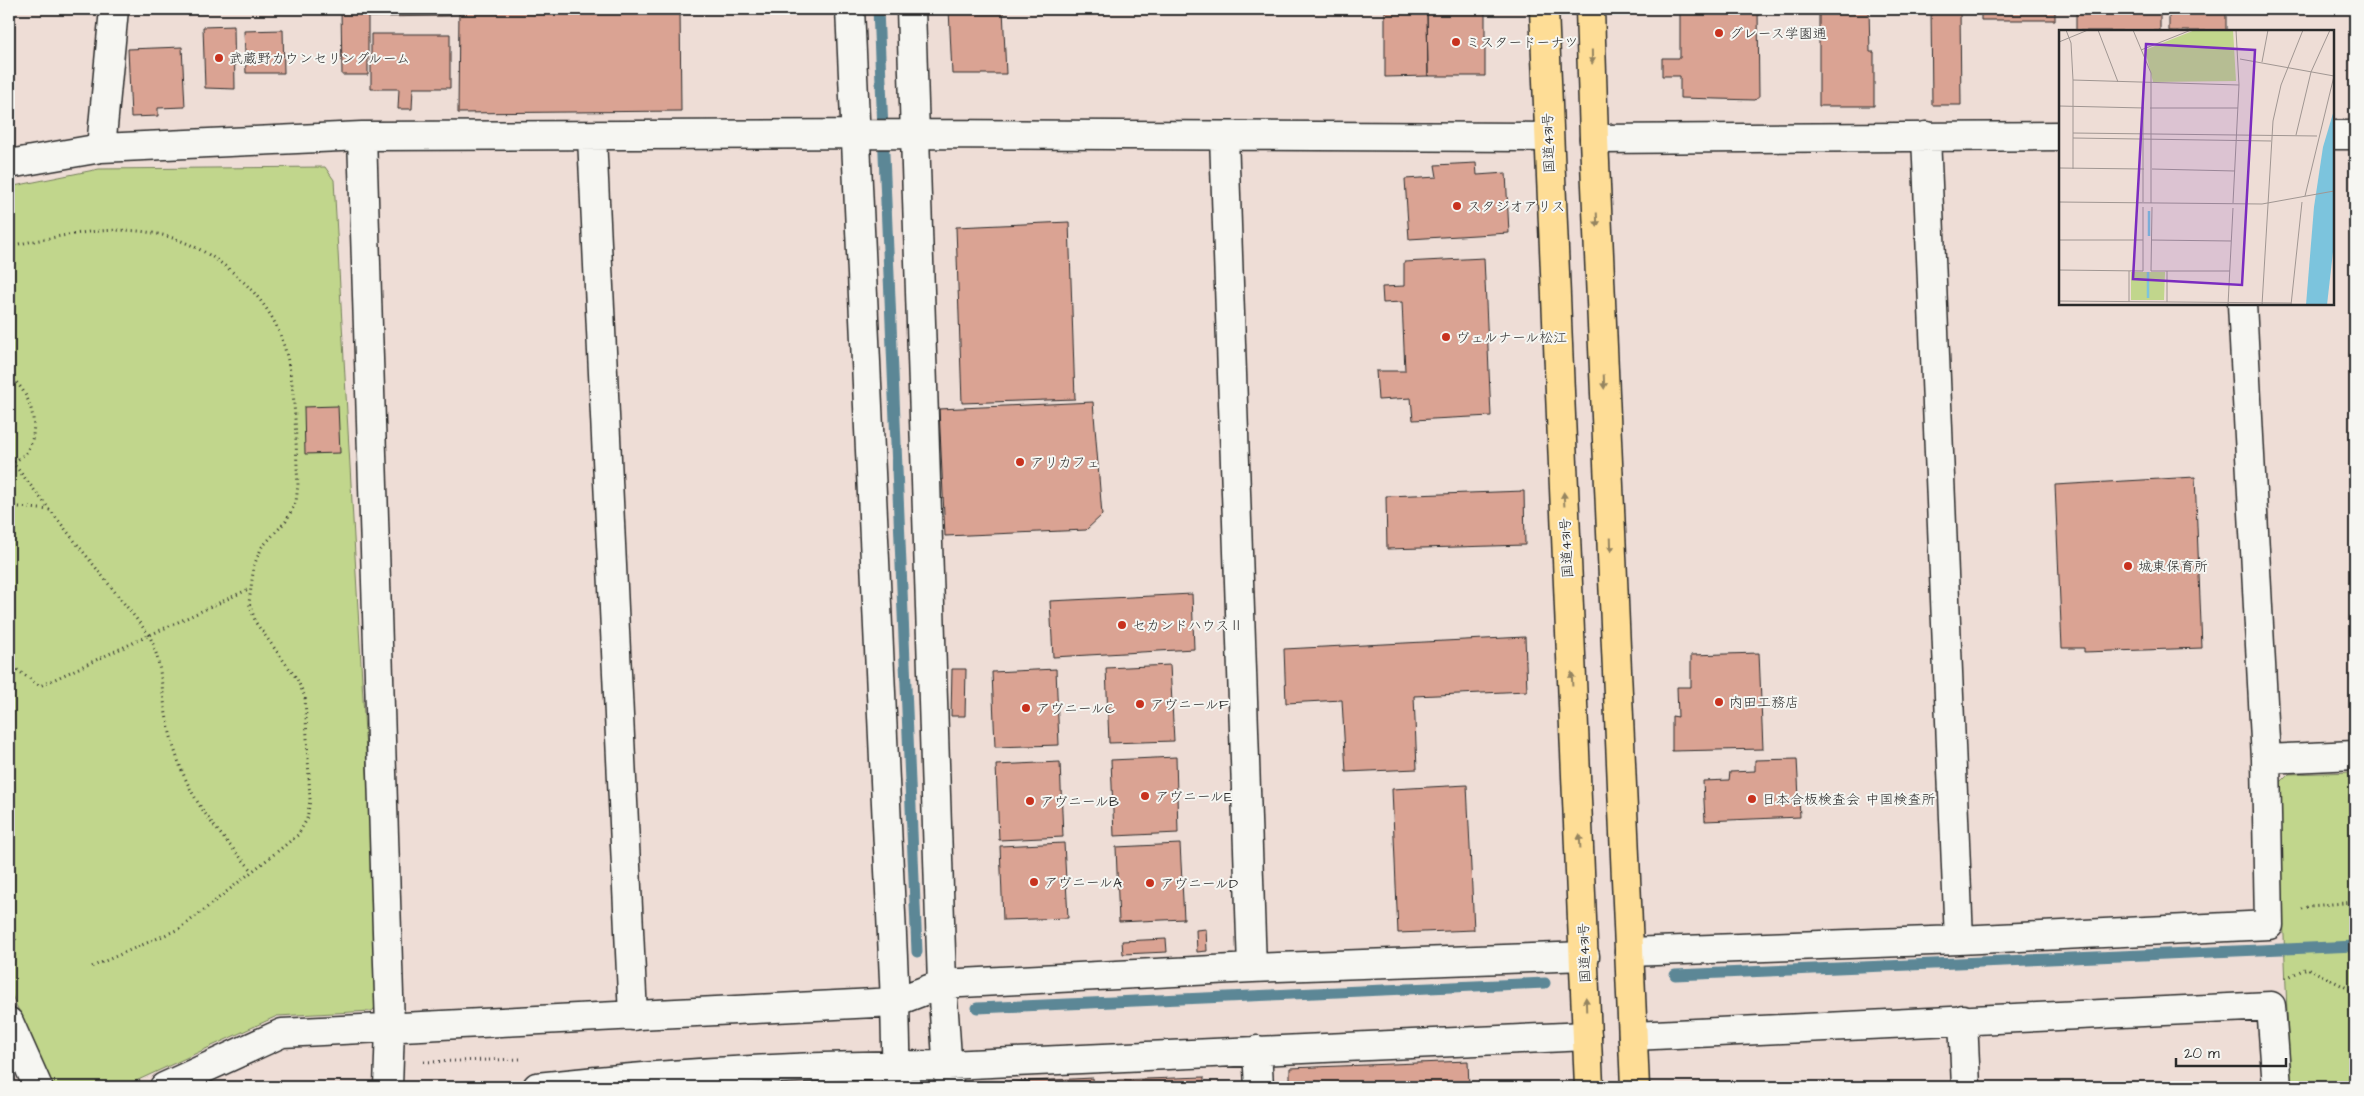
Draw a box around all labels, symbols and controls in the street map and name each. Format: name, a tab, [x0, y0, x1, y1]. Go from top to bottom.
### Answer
place label: グレース学園通	[1729, 24, 1827, 44]
marker: グレース学園通	[1713, 27, 1725, 39]
inset map	[2059, 30, 2334, 305]
place label: ミスタードーナツ	[1466, 33, 1578, 53]
marker: ミスタードーナツ	[1450, 36, 1462, 48]
place label: 武蔵野カウンセリングルーム	[229, 49, 410, 69]
one-way arrow	[1588, 50, 1596, 66]
marker: 武蔵野カウンセリングルーム	[213, 52, 225, 64]
street label: 国道431号	[1538, 112, 1560, 174]
place label: スタジオアリス	[1467, 197, 1565, 217]
marker: スタジオアリス	[1451, 200, 1463, 212]
one-way arrow	[1593, 212, 1601, 228]
place label: ヴェルナール松江	[1456, 328, 1567, 348]
marker: ヴェルナール松江	[1440, 331, 1452, 343]
one-way arrow	[1601, 374, 1609, 390]
place label: アリカフェ	[1030, 453, 1100, 473]
marker: アリカフェ	[1014, 456, 1026, 468]
one-way arrow	[1560, 491, 1568, 507]
street label: 国道431号	[1555, 517, 1579, 579]
one-way arrow	[1608, 537, 1616, 553]
place label: 城東保育所	[2138, 557, 2208, 577]
marker: 城東保育所	[2122, 560, 2134, 572]
place label: セカンドハウスⅡ	[1132, 616, 1243, 636]
marker: セカンドハウスⅡ	[1116, 619, 1128, 631]
one-way arrow	[1568, 671, 1576, 687]
place label: 内田工務店	[1729, 693, 1799, 713]
place label: アヴニールF	[1150, 695, 1229, 715]
marker: 内田工務店	[1713, 696, 1725, 708]
marker: アヴニールF	[1134, 698, 1146, 710]
place label: アヴニールC	[1036, 699, 1115, 719]
marker: アヴニールC	[1020, 702, 1032, 714]
place label: アヴニールE	[1155, 787, 1233, 807]
marker: アヴニールE	[1139, 790, 1151, 802]
place label: 日本合板検査会 中国検査所	[1762, 790, 1936, 810]
place label: アヴニールB	[1040, 792, 1119, 812]
marker: 日本合板検査会 中国検査所	[1746, 793, 1758, 805]
marker: アヴニールB	[1024, 795, 1036, 807]
one-way arrow	[1575, 833, 1583, 849]
place label: アヴニールA	[1044, 873, 1122, 893]
place label: アヴニールD	[1160, 874, 1238, 894]
marker: アヴニールA	[1028, 876, 1040, 888]
marker: アヴニールD	[1144, 877, 1156, 889]
street label: 国道431号	[1574, 922, 1596, 984]
one-way arrow	[1582, 995, 1590, 1011]
scale bar	[2176, 1036, 2286, 1068]
text: 20 m	[2184, 1043, 2220, 1064]

